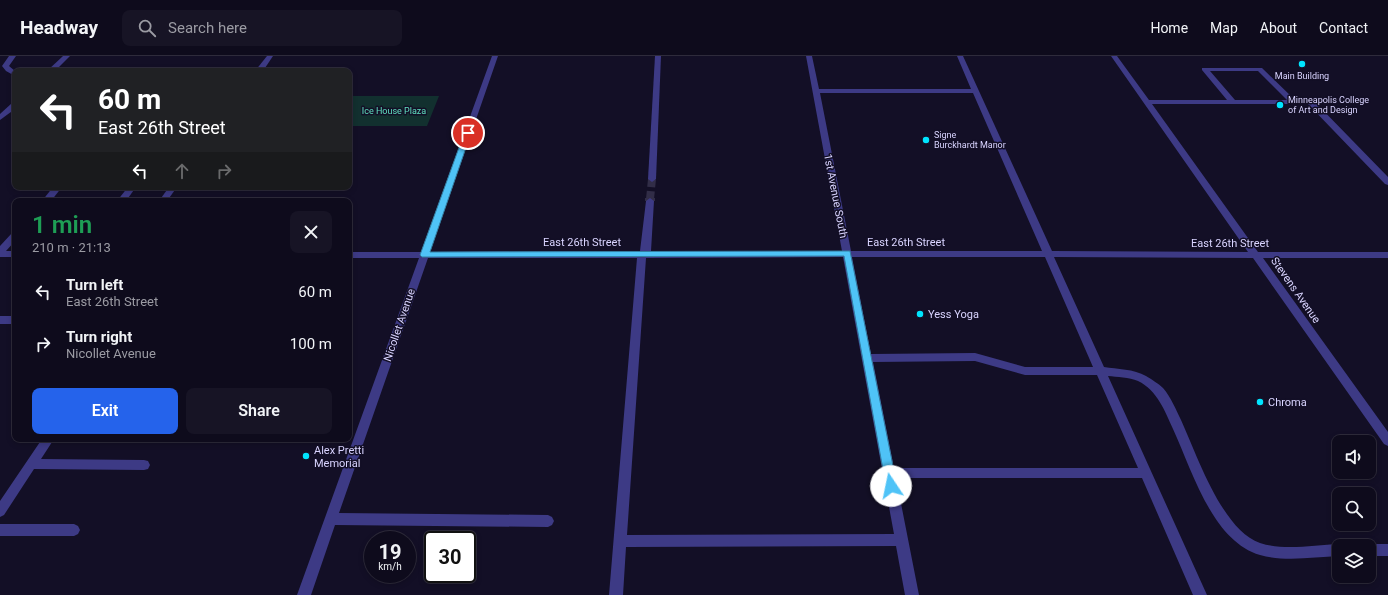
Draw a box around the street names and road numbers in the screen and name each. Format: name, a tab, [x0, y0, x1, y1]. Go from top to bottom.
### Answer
street label: 1st Avenue South	[821, 153, 850, 239]
street label: East 26th Street	[543, 236, 621, 249]
street label: East 26th Street	[867, 236, 945, 249]
street label: East 26th Street	[1191, 237, 1269, 250]
street label: Stevens Avenue	[1268, 255, 1323, 326]
street label: Nicollet Avenue	[381, 287, 418, 363]

